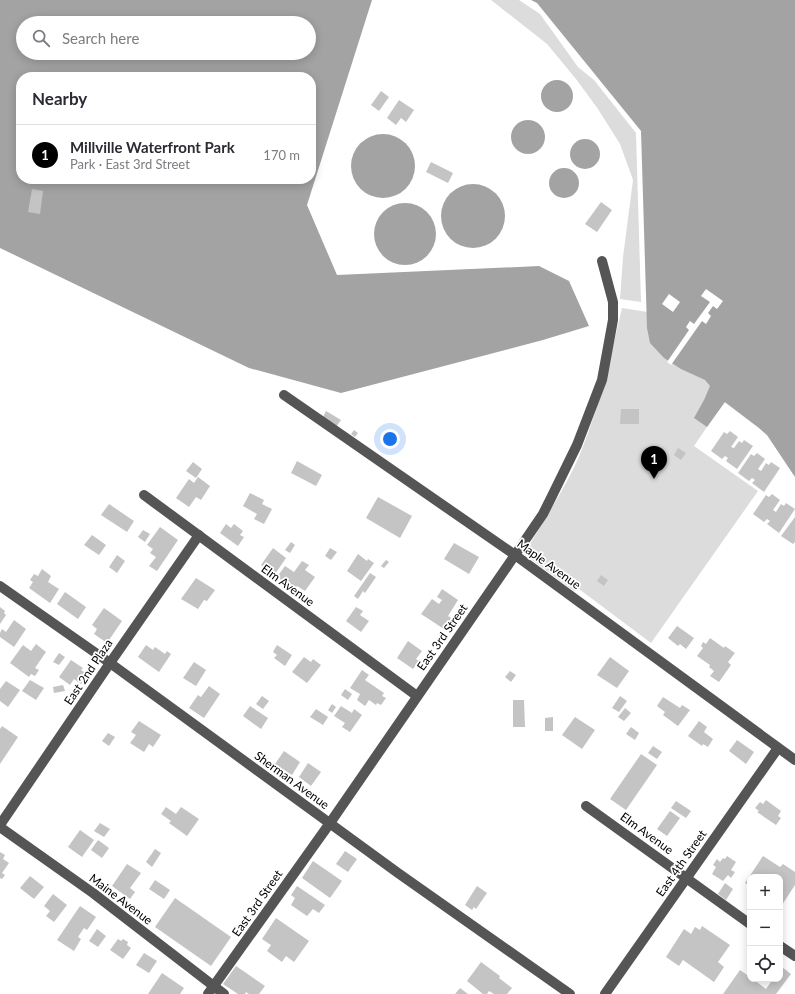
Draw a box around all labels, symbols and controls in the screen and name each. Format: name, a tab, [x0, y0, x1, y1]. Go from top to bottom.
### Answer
search box	[16, 16, 316, 60]
icon: search	[30, 27, 52, 49]
text: Search here	[62, 29, 139, 47]
text: Nearby	[32, 88, 87, 109]
text: Millville Waterfront Park	[70, 138, 235, 156]
text: 1	[41, 147, 49, 163]
text: 170 m	[263, 147, 300, 163]
text: Park · East 3rd Street	[70, 156, 190, 172]
your location	[380, 429, 400, 449]
pin: 1	[641, 446, 667, 479]
street label: Maple Avenue	[514, 536, 584, 592]
street label: Elm Avenue	[259, 561, 317, 609]
street label: East 3rd Street	[414, 600, 471, 673]
street label: East 2nd Plaza	[60, 636, 116, 708]
street label: Sherman Avenue	[252, 748, 332, 812]
street label: Elm Avenue	[618, 809, 676, 857]
street label: East 4th Street	[652, 826, 710, 899]
street label: East 3rd Street	[229, 866, 286, 939]
street label: Maine Avenue	[86, 870, 156, 928]
map controls	[747, 874, 783, 982]
button: +	[747, 874, 783, 910]
button: −	[747, 910, 783, 946]
button: locate	[747, 946, 783, 982]

